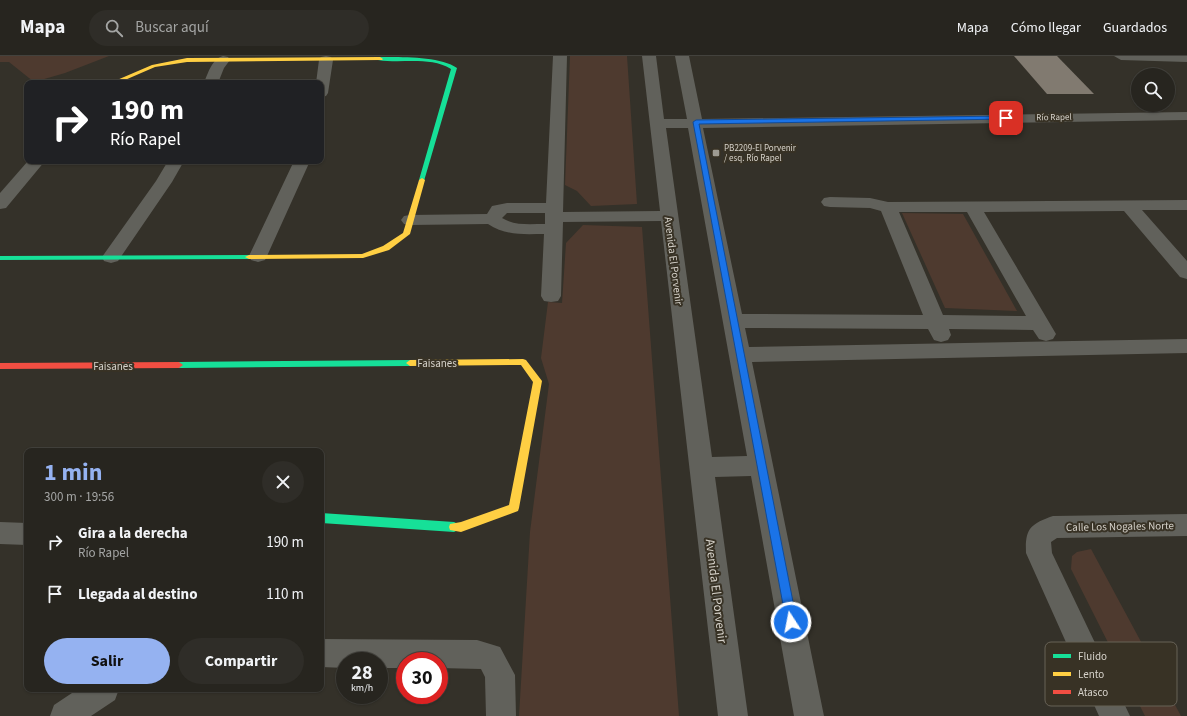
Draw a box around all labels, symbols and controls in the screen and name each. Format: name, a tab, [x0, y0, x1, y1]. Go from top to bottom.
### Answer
search box	[89, 10, 369, 46]
text: Mapa	[20, 14, 65, 41]
icon: search	[103, 17, 125, 39]
text: Buscar aquí	[135, 17, 209, 38]
text: Mapa	[957, 18, 989, 38]
text: Cómo llegar	[1011, 18, 1081, 38]
text: Guardados	[1103, 18, 1167, 38]
map controls	[1131, 68, 1175, 112]
button: search	[1131, 68, 1175, 112]
text: 190 m	[110, 90, 184, 130]
icon: right	[44, 96, 96, 148]
pin	[989, 101, 1023, 135]
icon: arrive	[995, 107, 1017, 129]
street label: Río Rapel	[1036, 111, 1072, 124]
text: Río Rapel	[110, 127, 181, 152]
place label: PB2209-El Porvenir / esq. Río Rapel	[724, 142, 797, 165]
marker: PB2209-El Porvenir / esq. Río Rapel	[711, 148, 721, 158]
street label: Avenida El Porvenir	[661, 216, 686, 306]
street label: Faisanes	[417, 356, 457, 371]
street label: Faisanes	[93, 359, 133, 374]
text: 1 min	[44, 455, 102, 490]
button: close	[262, 461, 304, 503]
text: 300 m · 19:56	[44, 488, 114, 506]
street label: Calle Los Nogales Norte	[1066, 518, 1175, 535]
text: Gira a la derecha	[78, 523, 188, 544]
icon: right	[44, 531, 66, 553]
text: 190 m	[266, 532, 304, 553]
street label: Avenida El Porvenir	[701, 538, 731, 645]
text: Río Rapel	[78, 544, 129, 562]
icon: arrive	[44, 583, 66, 605]
text: Llegada al destino	[78, 584, 198, 605]
text: 110 m	[266, 584, 304, 605]
position arrow	[770, 601, 812, 643]
button: Salir	[44, 638, 170, 684]
button: Compartir	[178, 638, 304, 684]
legend	[1045, 642, 1177, 706]
text: Fluido	[1078, 649, 1107, 664]
speed limit sign: 30	[396, 652, 448, 704]
text: 28	[351, 659, 373, 687]
text: Lento	[1078, 667, 1104, 682]
text: km/h	[351, 681, 373, 695]
text: Atasco	[1078, 685, 1108, 700]

